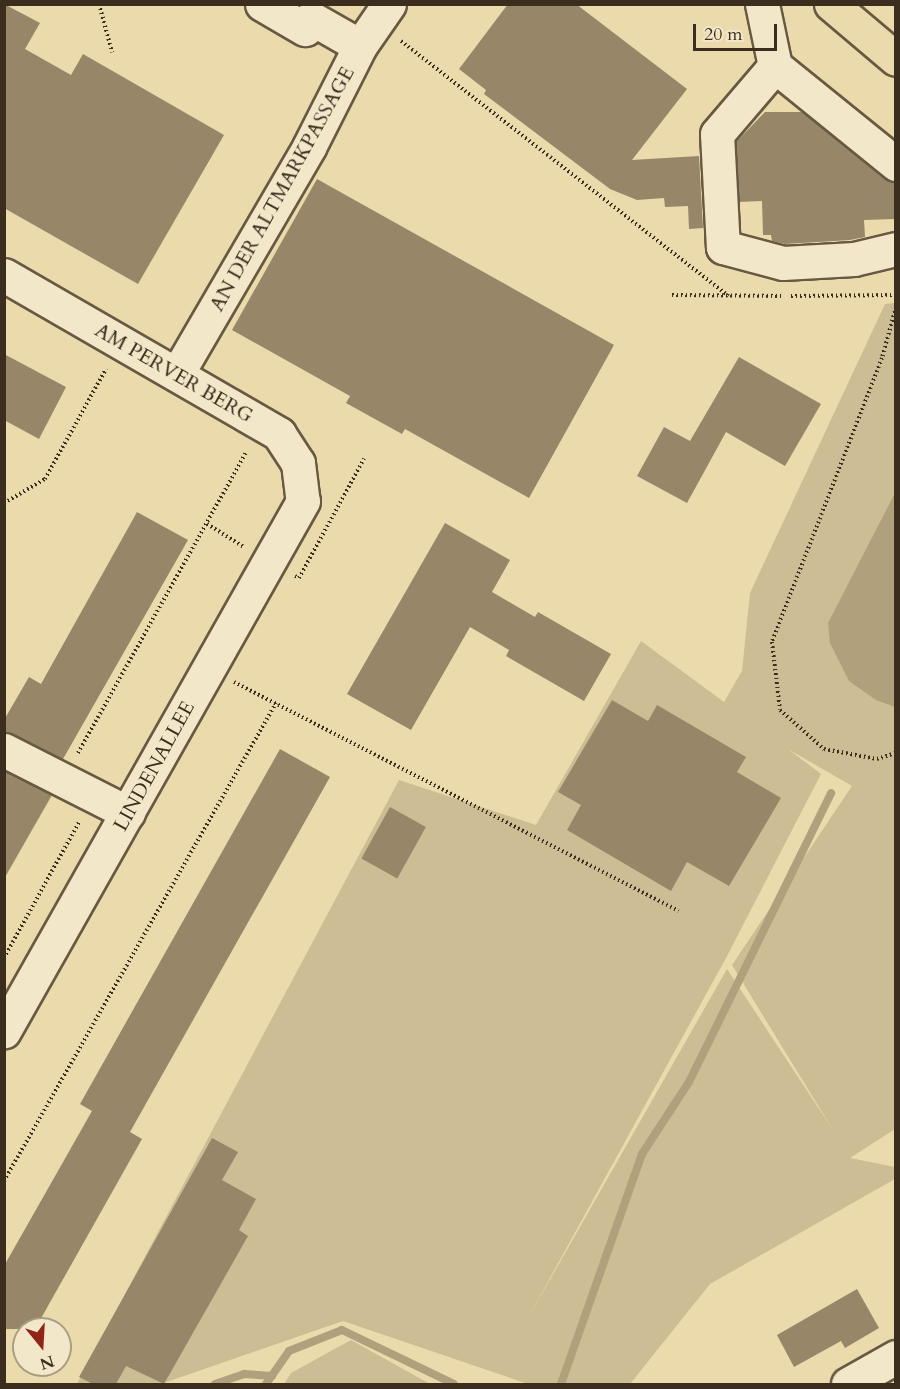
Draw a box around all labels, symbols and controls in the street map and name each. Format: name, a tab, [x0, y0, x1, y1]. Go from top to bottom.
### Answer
scale bar	[696, 12, 780, 50]
text: 20 m	[704, 22, 743, 47]
street label: AN DER ALTMARKPASSAGE	[205, 63, 359, 315]
street label: AM PERVER BERG	[91, 318, 257, 428]
street label: LINDENALLEE	[108, 697, 200, 835]
north arrow	[12, 1317, 72, 1377]
text: N	[37, 1350, 57, 1375]

